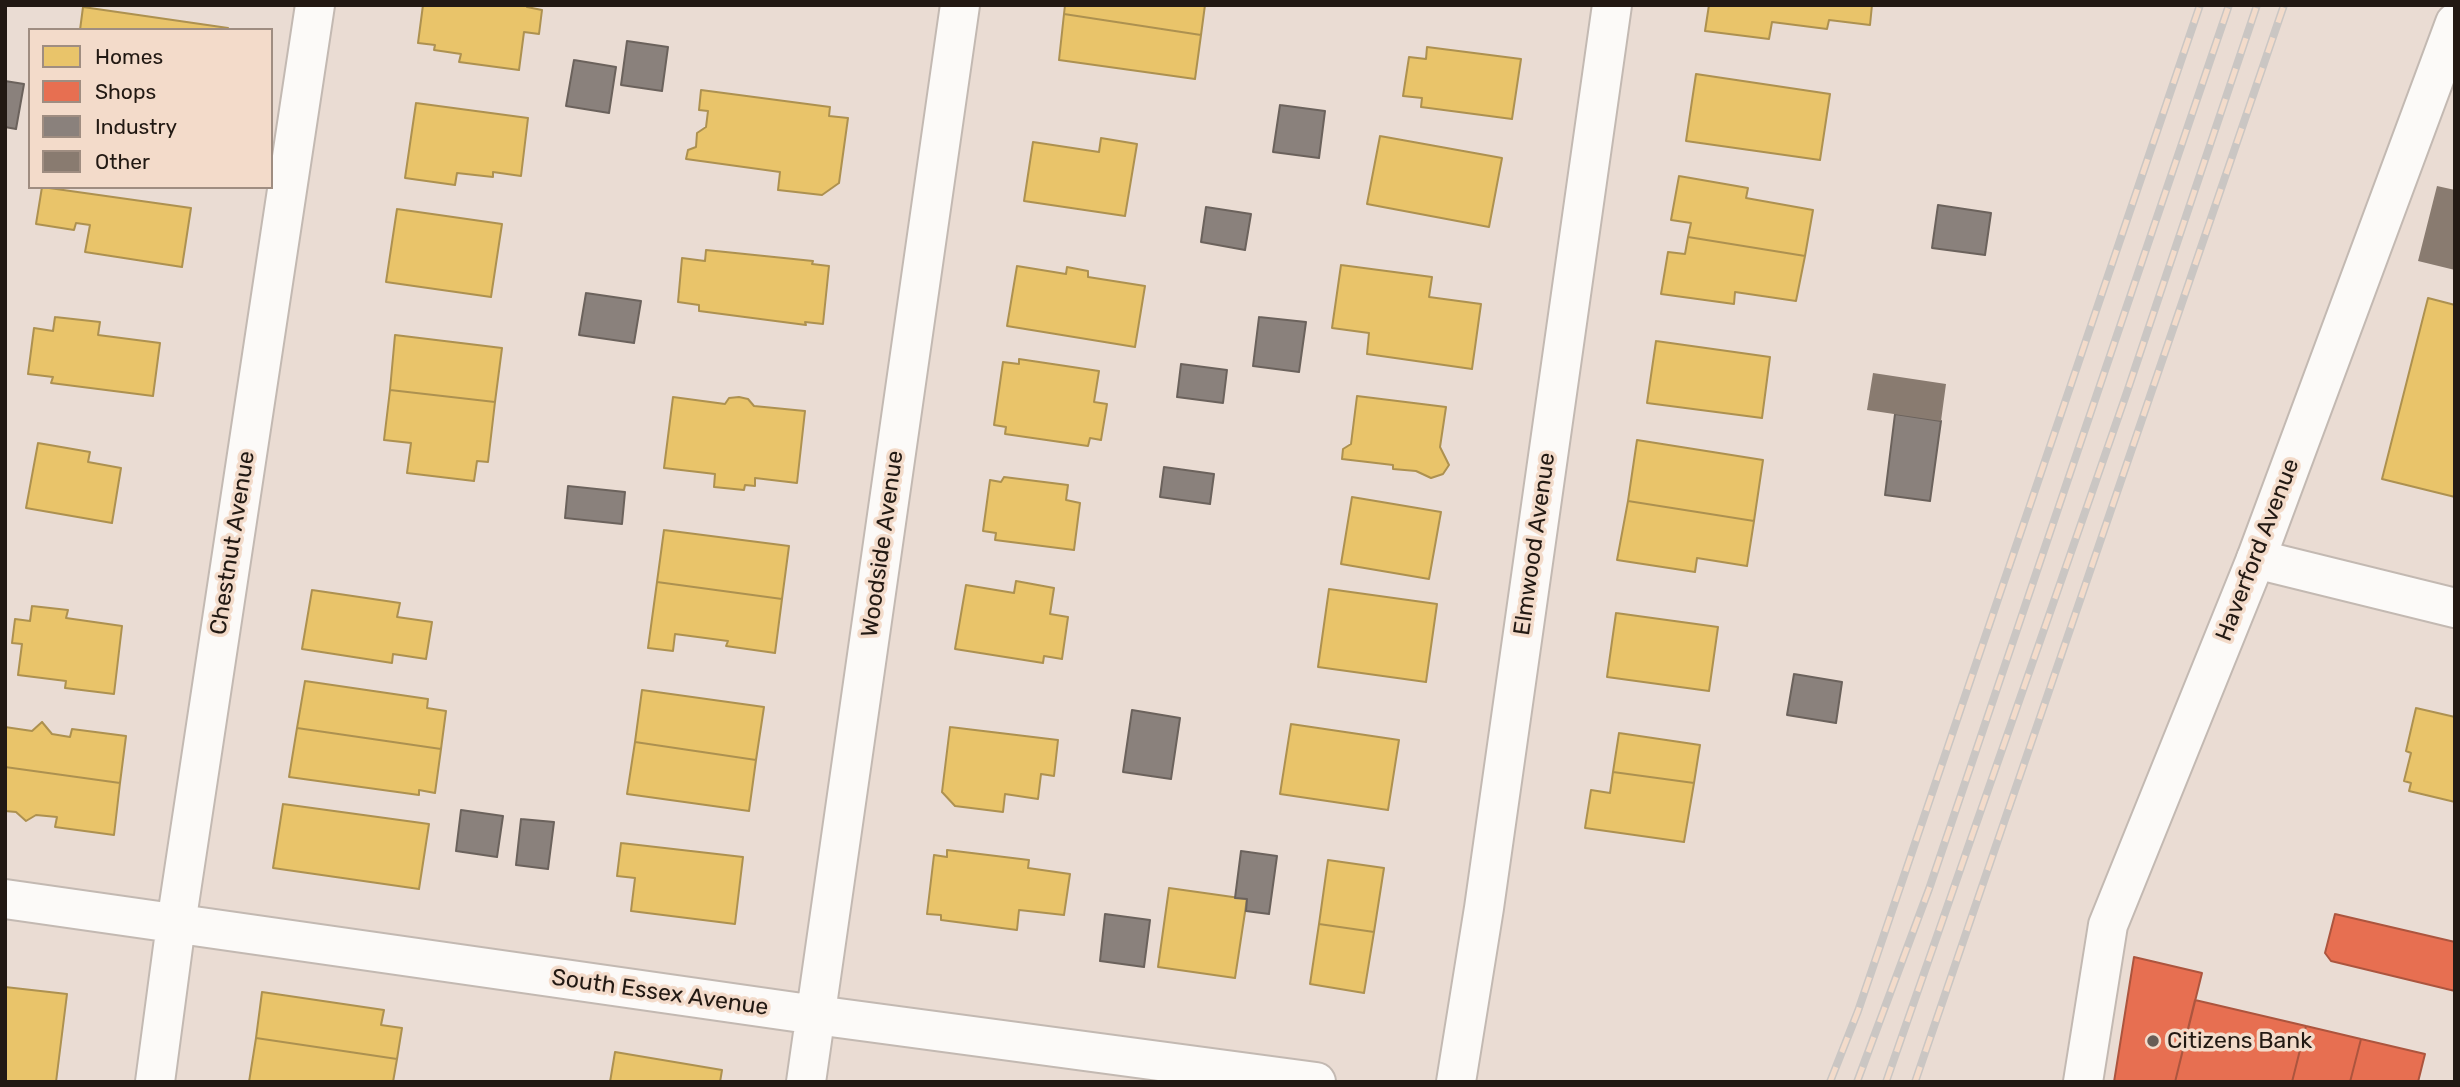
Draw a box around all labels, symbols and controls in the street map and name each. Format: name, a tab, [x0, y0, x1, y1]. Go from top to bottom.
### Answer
legend	[28, 28, 273, 189]
text: Homes	[95, 44, 163, 69]
text: Shops	[95, 79, 156, 104]
text: Industry	[95, 114, 177, 139]
text: Other	[95, 149, 150, 174]
street label: Chestnut Avenue	[205, 449, 261, 637]
street label: Woodside Avenue	[856, 449, 910, 639]
street label: Elmwood Avenue	[1509, 451, 1561, 637]
street label: Haverford Avenue	[2211, 455, 2305, 645]
street label: South Essex Avenue	[550, 964, 770, 1022]
place label: Citizens Bank	[2167, 1027, 2312, 1055]
marker: Citizens Bank	[2145, 1033, 2161, 1049]

